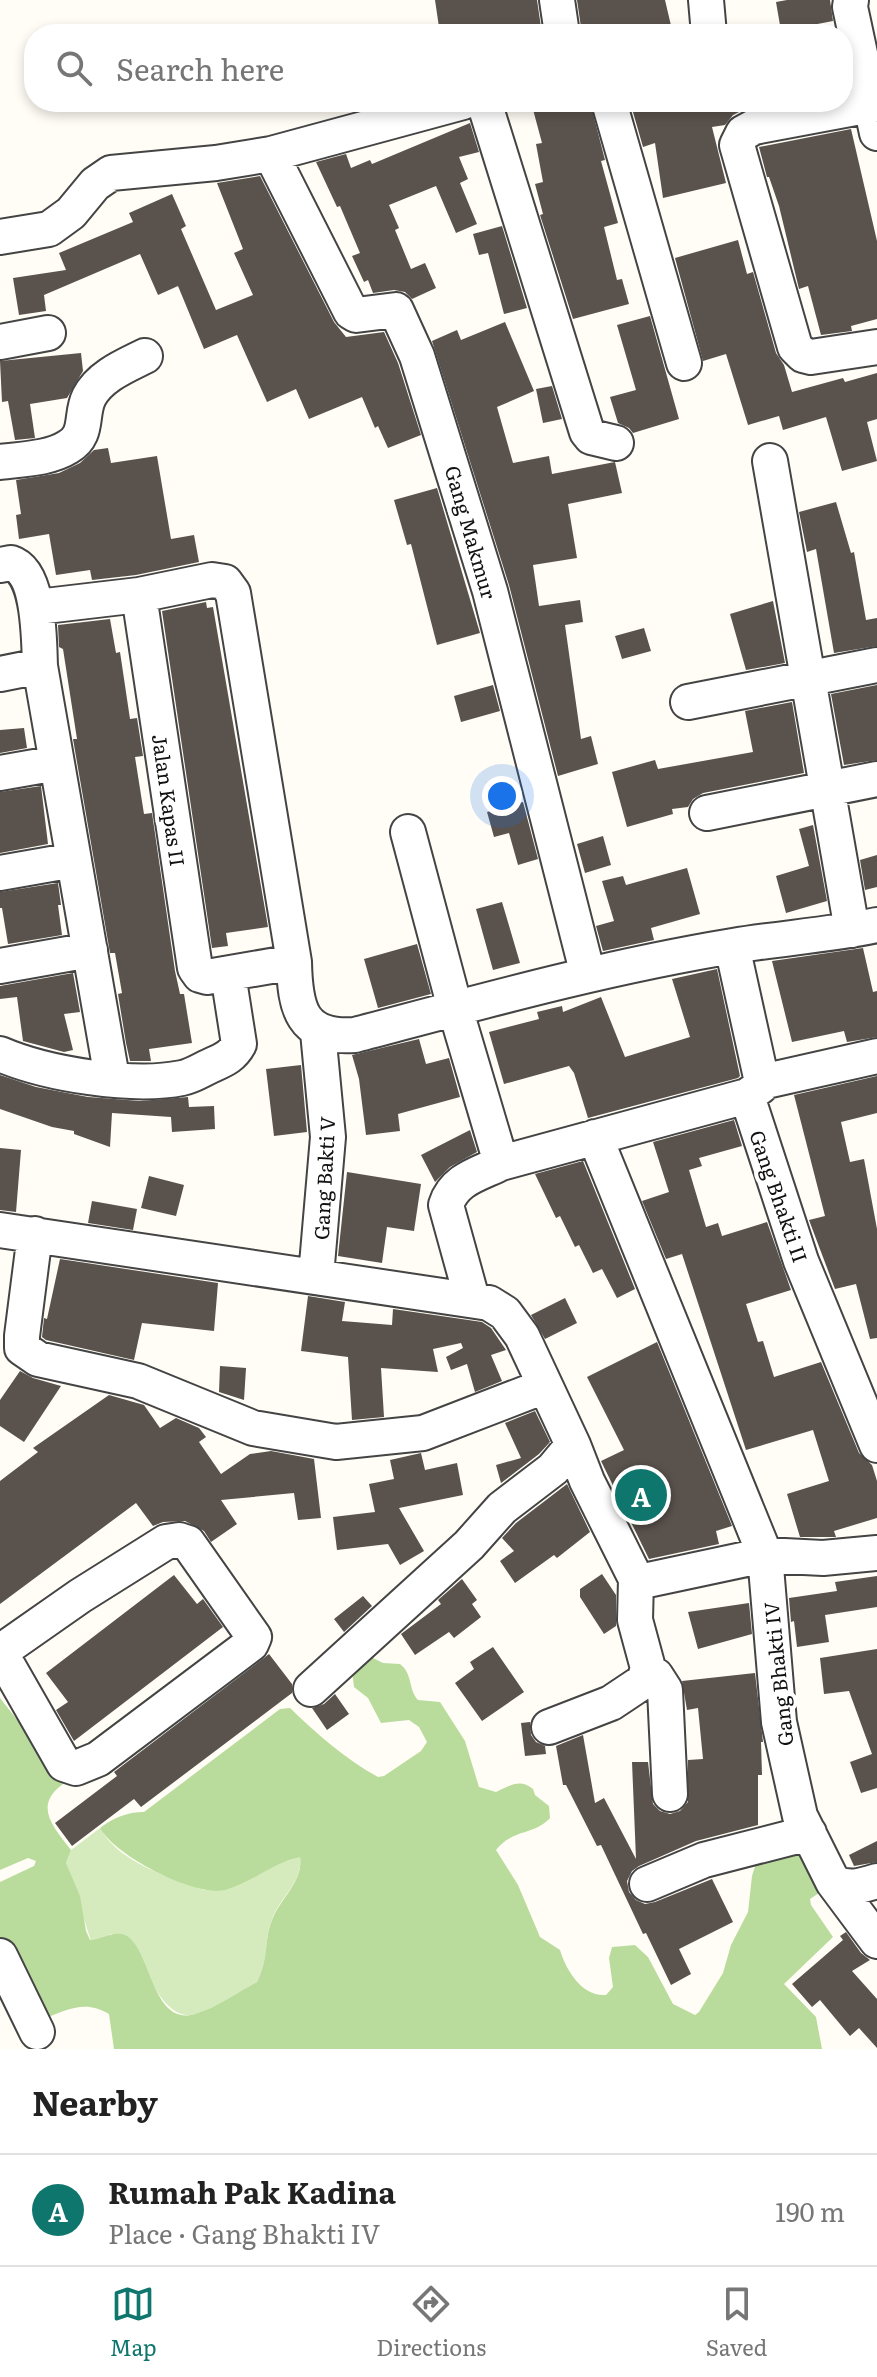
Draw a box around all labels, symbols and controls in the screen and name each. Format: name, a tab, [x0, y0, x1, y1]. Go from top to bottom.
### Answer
search box	[24, 24, 853, 112]
icon: search	[52, 46, 96, 90]
text: Search here	[116, 46, 284, 90]
street label: Gang Makmur	[439, 462, 506, 603]
street label: Jalan Kapas II	[146, 732, 194, 868]
your location	[482, 776, 522, 816]
street label: Gang Bakti V	[305, 1115, 341, 1240]
street label: Gang Bhakti II	[743, 1126, 817, 1266]
pin: A	[615, 1465, 667, 1525]
street label: Gang Bhakti IV	[754, 1600, 799, 1748]
text: Nearby	[32, 2076, 158, 2126]
text: Rumah Pak Kadina	[108, 2169, 396, 2213]
text: A	[48, 2191, 68, 2230]
text: 190 m	[775, 2191, 845, 2230]
text: Place · Gang Bhakti IV	[108, 2213, 380, 2252]
tab: Map	[110, 2282, 157, 2363]
tab: Directions	[376, 2282, 486, 2363]
tab: Saved	[706, 2282, 767, 2363]

